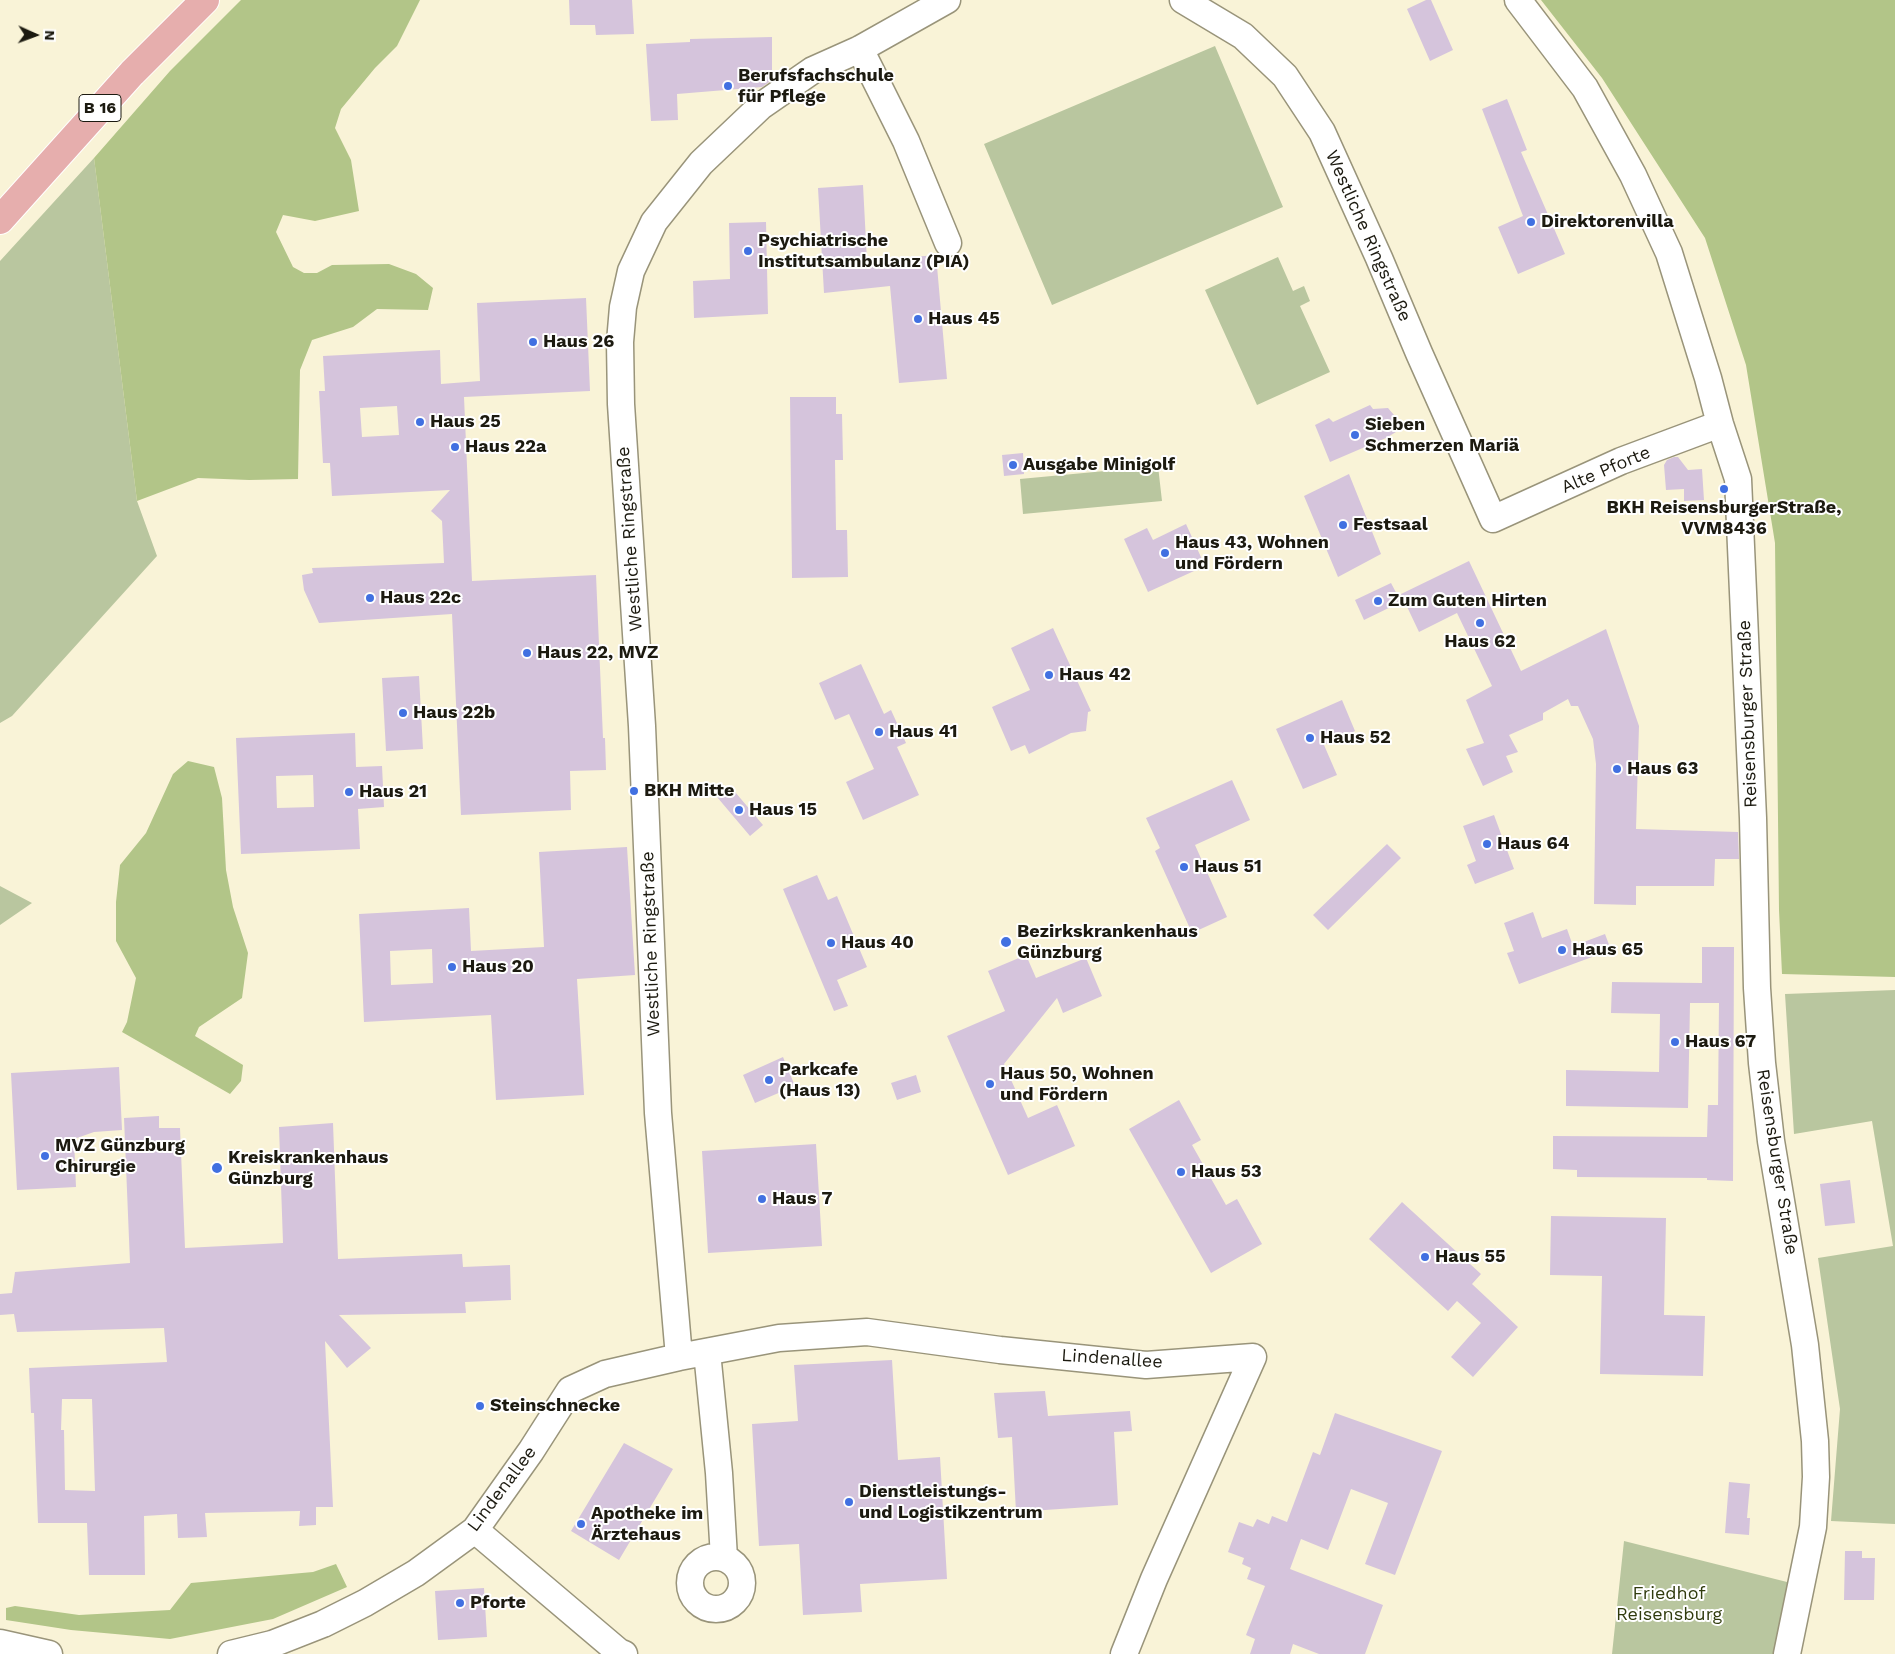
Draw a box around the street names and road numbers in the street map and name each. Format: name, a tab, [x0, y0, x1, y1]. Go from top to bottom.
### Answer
road number: B 16	[79, 95, 121, 122]
street label: Westliche Ringstraße	[1320, 147, 1416, 325]
street label: Alte Pforte	[1558, 442, 1654, 498]
street label: Westliche Ringstraße	[613, 446, 647, 632]
street label: Reisensburger Straße	[1734, 620, 1762, 808]
street label: Westliche Ringstraße	[637, 851, 665, 1037]
street label: Reisensburger Straße	[1752, 1068, 1802, 1256]
street label: Lindenallee	[1061, 1345, 1163, 1373]
street label: Lindenallee	[463, 1442, 541, 1536]

